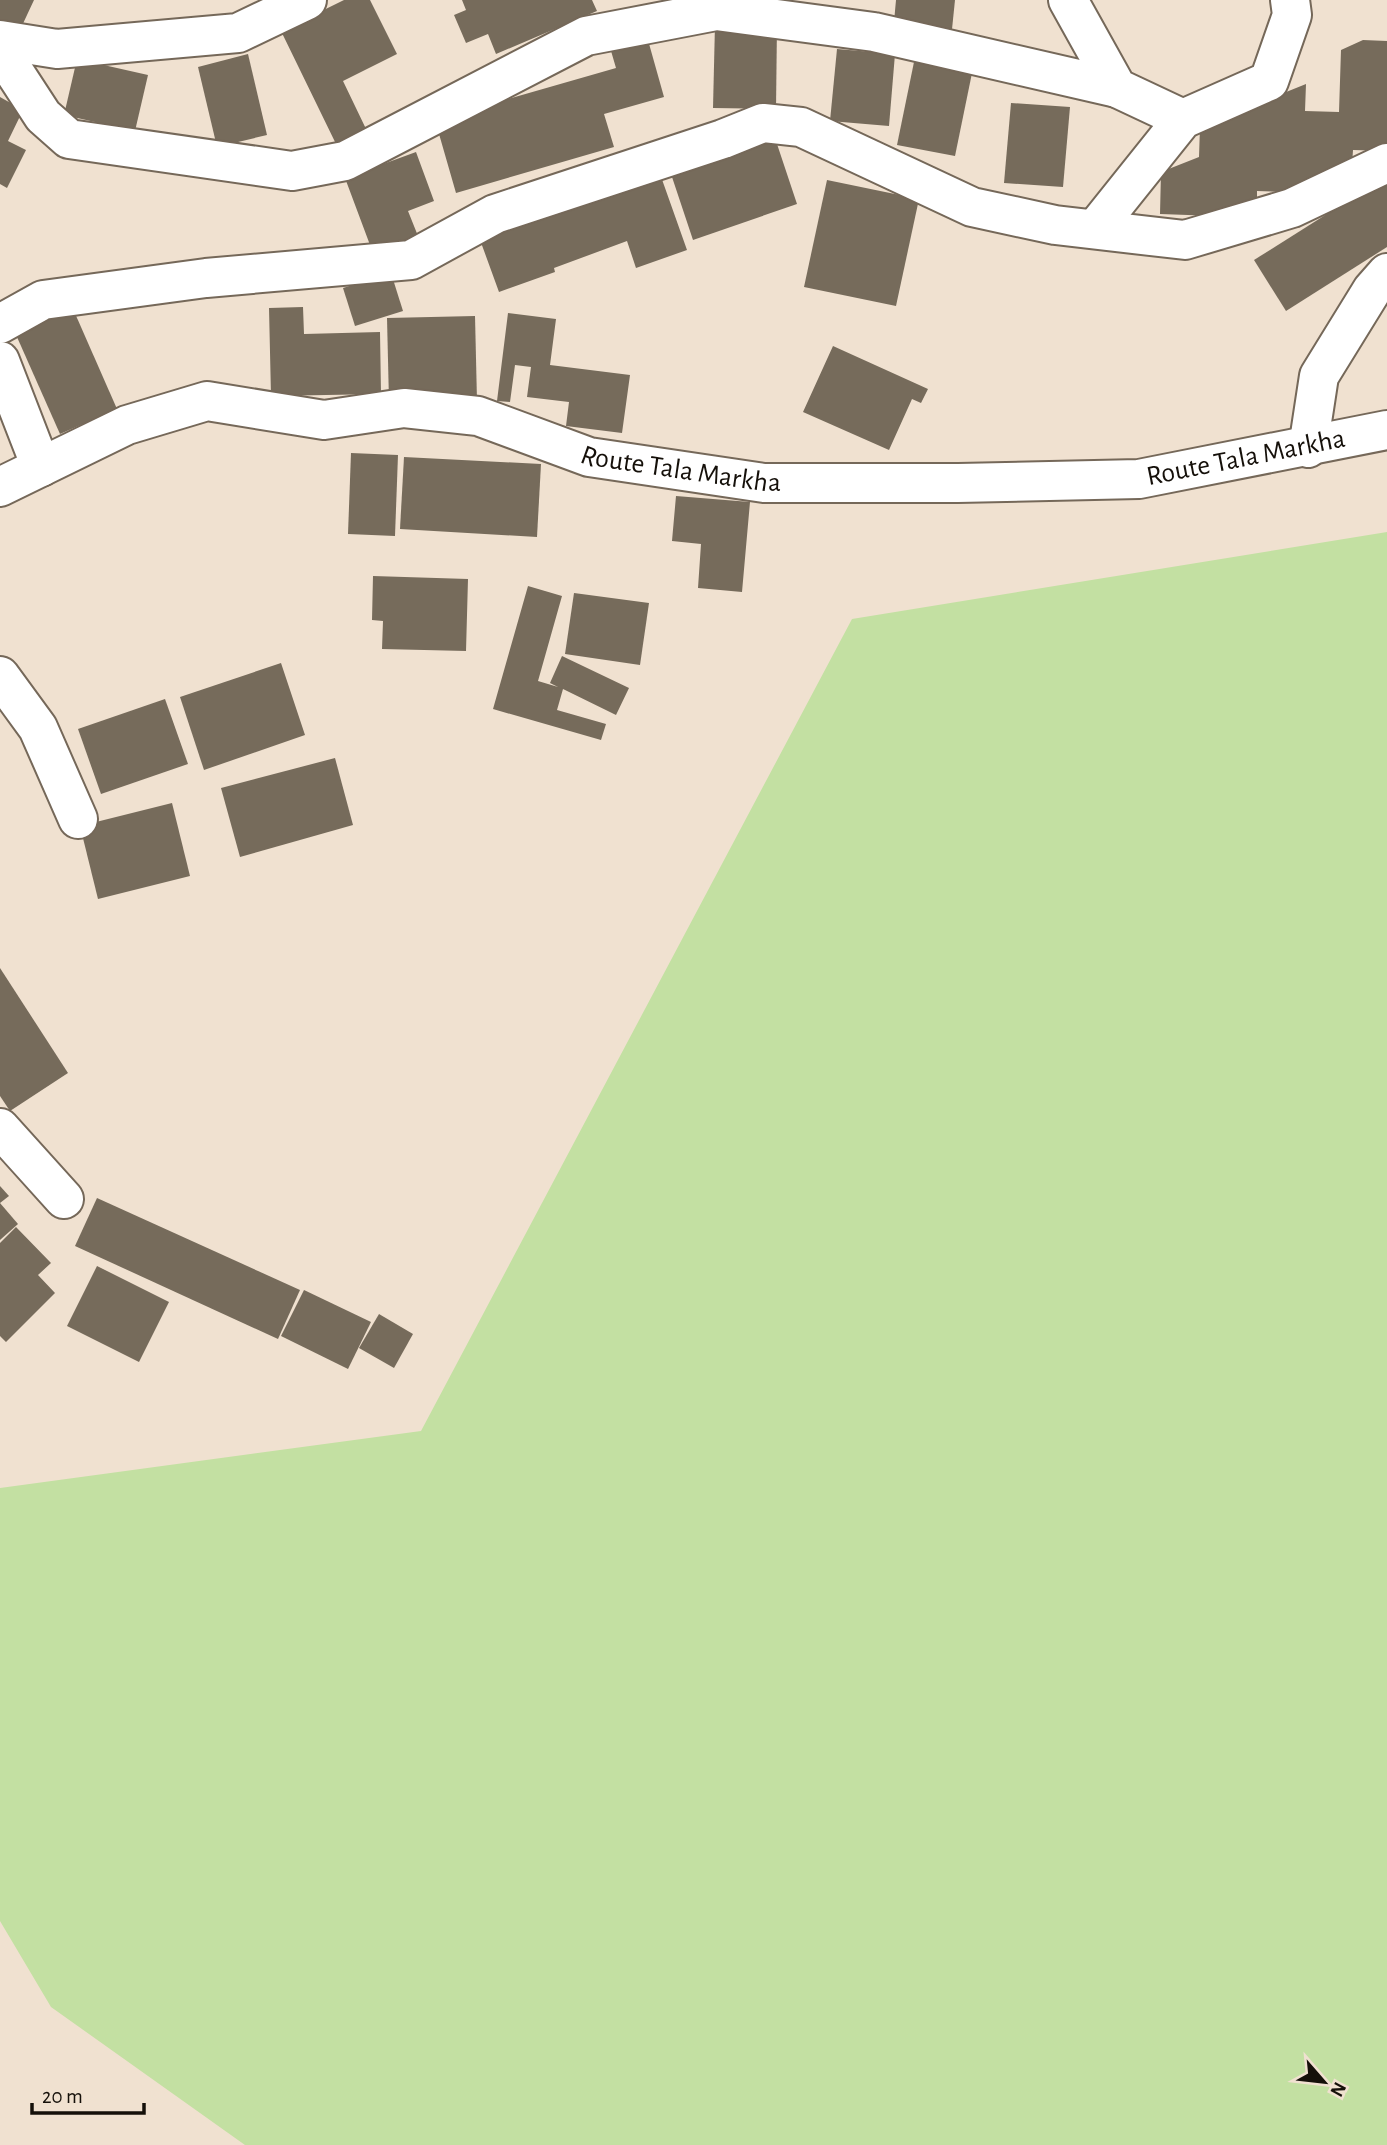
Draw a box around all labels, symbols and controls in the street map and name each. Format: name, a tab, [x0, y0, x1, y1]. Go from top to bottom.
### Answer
street label: Route Tala Markha	[1144, 425, 1348, 491]
street label: Route Tala Markha	[577, 441, 781, 497]
north arrow	[1289, 2047, 1359, 2117]
scale bar	[32, 2072, 144, 2116]
text: N	[1326, 2079, 1349, 2100]
text: 20 m	[42, 2086, 83, 2107]

